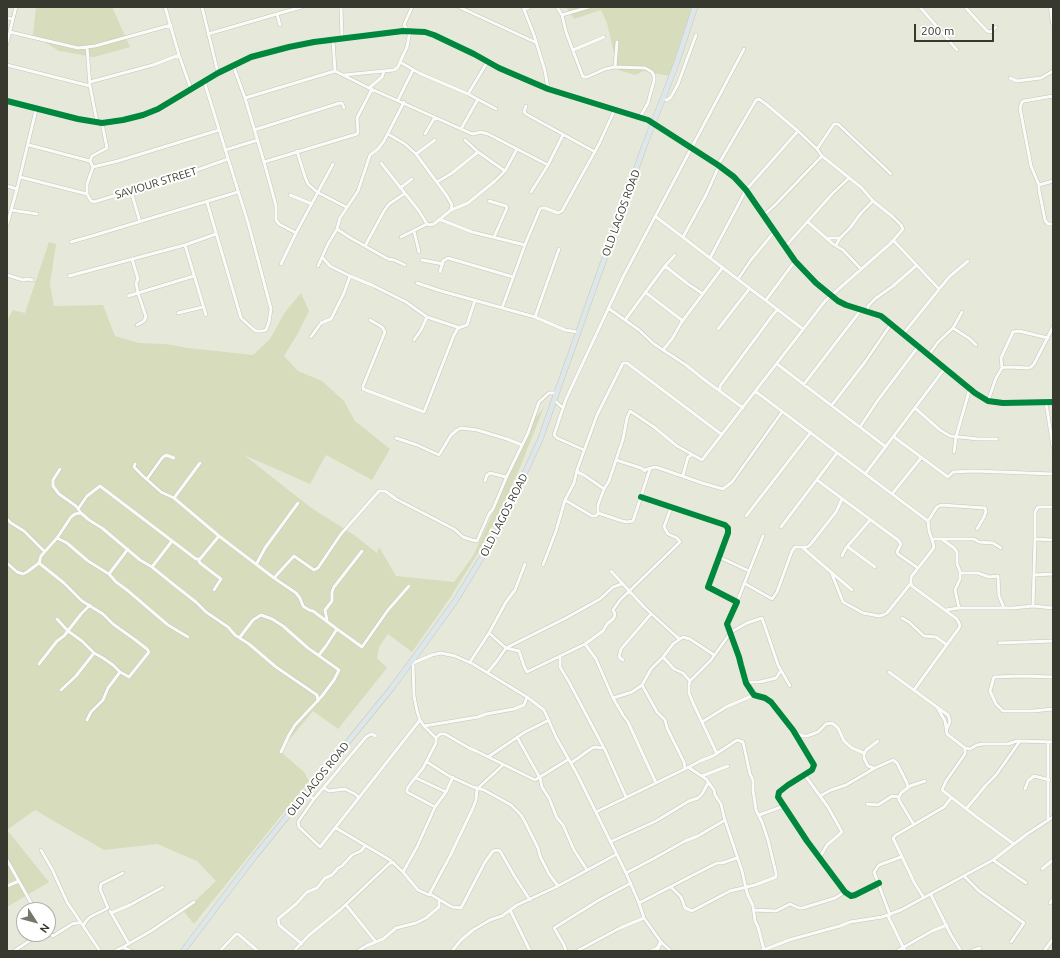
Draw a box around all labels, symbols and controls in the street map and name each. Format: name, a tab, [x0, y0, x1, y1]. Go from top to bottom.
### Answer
scale bar	[916, 16, 996, 42]
text: 200 m	[921, 24, 954, 37]
street label: SAVIOUR STREET	[114, 164, 198, 202]
street label: OLD LAGOS ROAD	[599, 168, 643, 258]
street label: OLD LAGOS ROAD	[477, 471, 531, 559]
street label: OLD LAGOS ROAD	[284, 739, 352, 819]
north arrow	[16, 902, 56, 942]
text: N	[38, 922, 52, 935]

